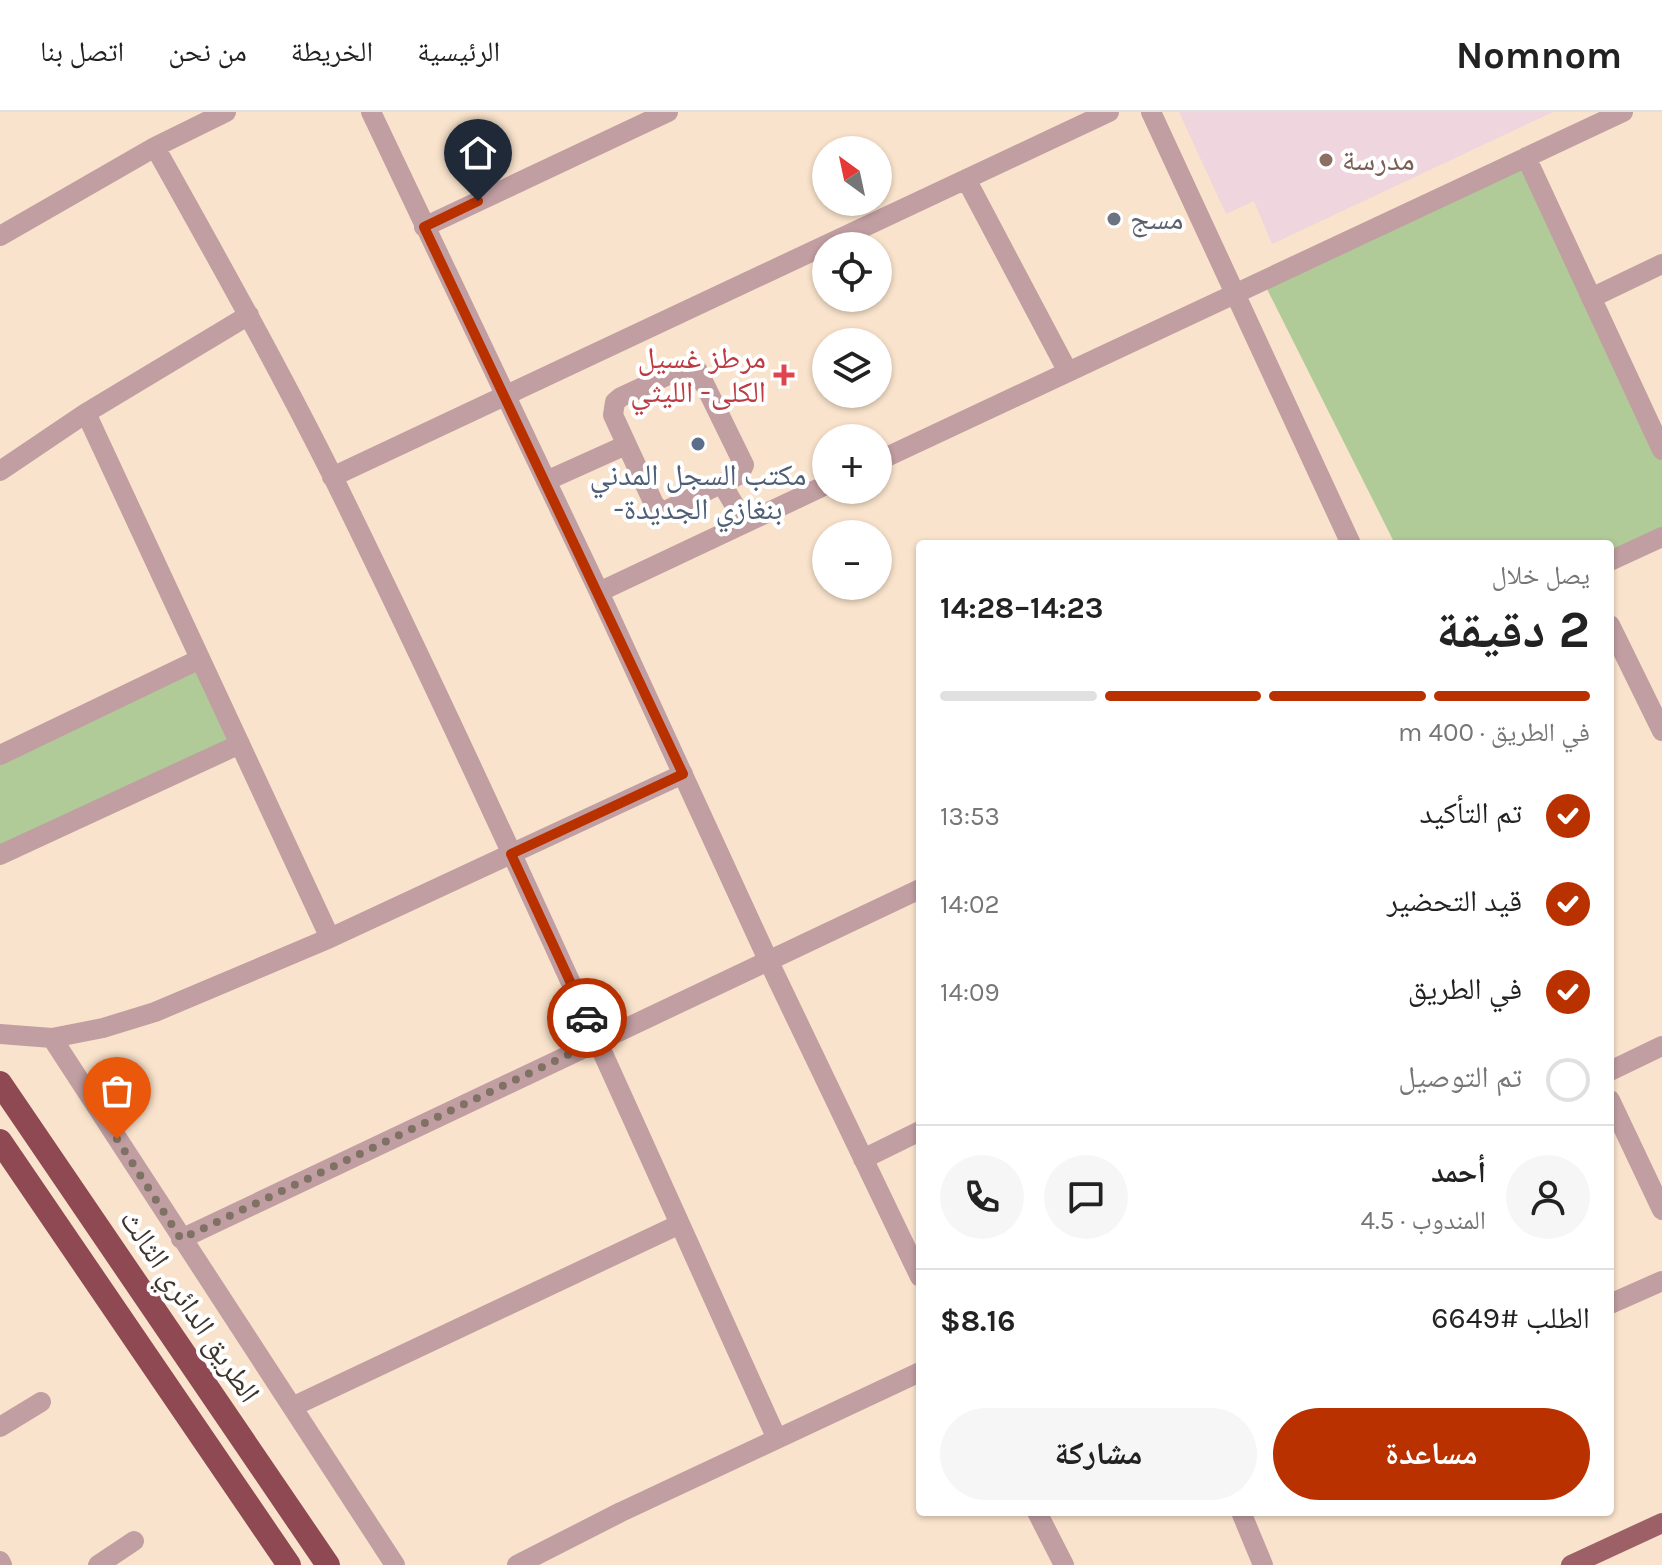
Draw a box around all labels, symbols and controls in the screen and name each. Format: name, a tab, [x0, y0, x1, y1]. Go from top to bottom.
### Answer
text: Nomnom	[1456, 33, 1622, 78]
text: اتصل بنا	[40, 35, 124, 68]
text: من نحن	[168, 35, 247, 68]
text: الخريطة	[291, 35, 373, 68]
text: الرئيسية	[417, 35, 500, 68]
pin	[444, 119, 512, 201]
icon: home	[456, 131, 500, 175]
north arrow	[812, 136, 892, 216]
map controls	[812, 136, 892, 600]
place label: مدرسة	[1342, 142, 1415, 178]
marker: مدرسة	[1317, 151, 1335, 169]
place label: مسج	[1130, 201, 1184, 238]
marker: مسج	[1105, 210, 1123, 228]
button: locate	[812, 232, 892, 312]
button: layers	[812, 328, 892, 408]
place label: مرطز غسيل الكلى- الليثي	[630, 340, 766, 416]
marker: مرطز غسيل الكلى- الليثي	[773, 364, 795, 386]
button: +	[812, 424, 892, 504]
marker: مكتب السجل المدني -بنغازي الجديدة	[689, 435, 707, 453]
place label: مكتب السجل المدني -بنغازي الجديدة	[589, 457, 807, 533]
button: −	[812, 520, 892, 600]
text: يصل خلال	[1491, 560, 1590, 591]
text: 14:23–14:28	[940, 590, 1103, 626]
text: 2 دقيقة	[1436, 599, 1590, 660]
text: في الطريق · 400 m	[1398, 717, 1590, 748]
icon: check	[1546, 794, 1590, 838]
text: تم التأكيد	[1419, 795, 1522, 831]
text: 13:53	[940, 801, 1000, 832]
icon: check	[1546, 882, 1590, 926]
text: قيد التحضير	[1387, 883, 1522, 919]
text: 14:02	[940, 889, 1000, 920]
icon: check	[1546, 970, 1590, 1014]
text: في الطريق	[1408, 971, 1522, 1007]
text: 14:09	[940, 977, 1000, 1008]
courier	[547, 978, 627, 1058]
icon: car	[565, 996, 609, 1040]
pin	[83, 1057, 151, 1139]
text: تم التوصيل	[1398, 1059, 1522, 1095]
icon: bag	[95, 1069, 139, 1113]
text: أحمد	[1431, 1154, 1486, 1190]
button: phone	[940, 1155, 1024, 1239]
button: chat	[1044, 1155, 1128, 1239]
button: person	[1506, 1155, 1590, 1239]
street label: الطريق الدائري الثالث	[108, 1203, 268, 1412]
text: المندوب · 4.5	[1361, 1205, 1486, 1236]
text: الطلب #6649	[1431, 1300, 1590, 1336]
text: $8.16	[940, 1303, 1015, 1339]
button: مشاركة	[940, 1408, 1257, 1500]
button: مساعدة	[1273, 1408, 1590, 1500]

